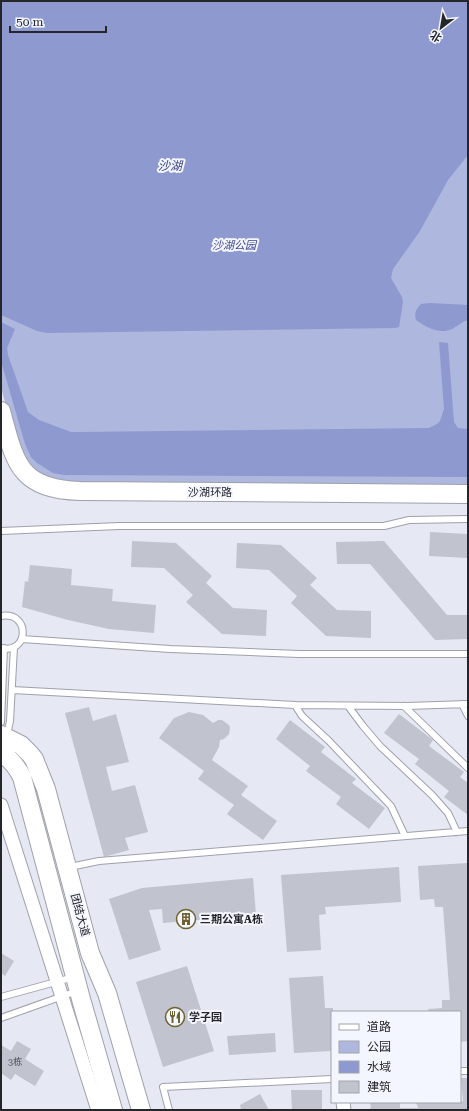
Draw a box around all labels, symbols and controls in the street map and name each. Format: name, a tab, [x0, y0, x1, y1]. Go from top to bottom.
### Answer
scale bar	[10, 8, 106, 34]
north arrow	[421, 8, 461, 48]
text: 50 m	[16, 15, 43, 29]
text: 北	[428, 28, 444, 45]
water label: 沙湖	[158, 159, 184, 173]
park label: 沙湖公园	[212, 239, 258, 252]
street label: 沙湖环路	[188, 486, 232, 499]
street label: 团结大道	[68, 892, 92, 938]
building icon: 三期公寓A栋	[175, 908, 197, 930]
place label: 三期公寓A栋	[200, 913, 263, 926]
restaurant icon: 学子园	[164, 1006, 186, 1028]
place label: 学子园	[189, 1011, 222, 1024]
legend	[331, 1011, 461, 1103]
text: 道路	[367, 1020, 391, 1034]
text: 公园	[367, 1040, 391, 1054]
house number: 3栋	[8, 1056, 22, 1067]
text: 水域	[367, 1060, 391, 1074]
text: 建筑	[367, 1080, 391, 1094]

